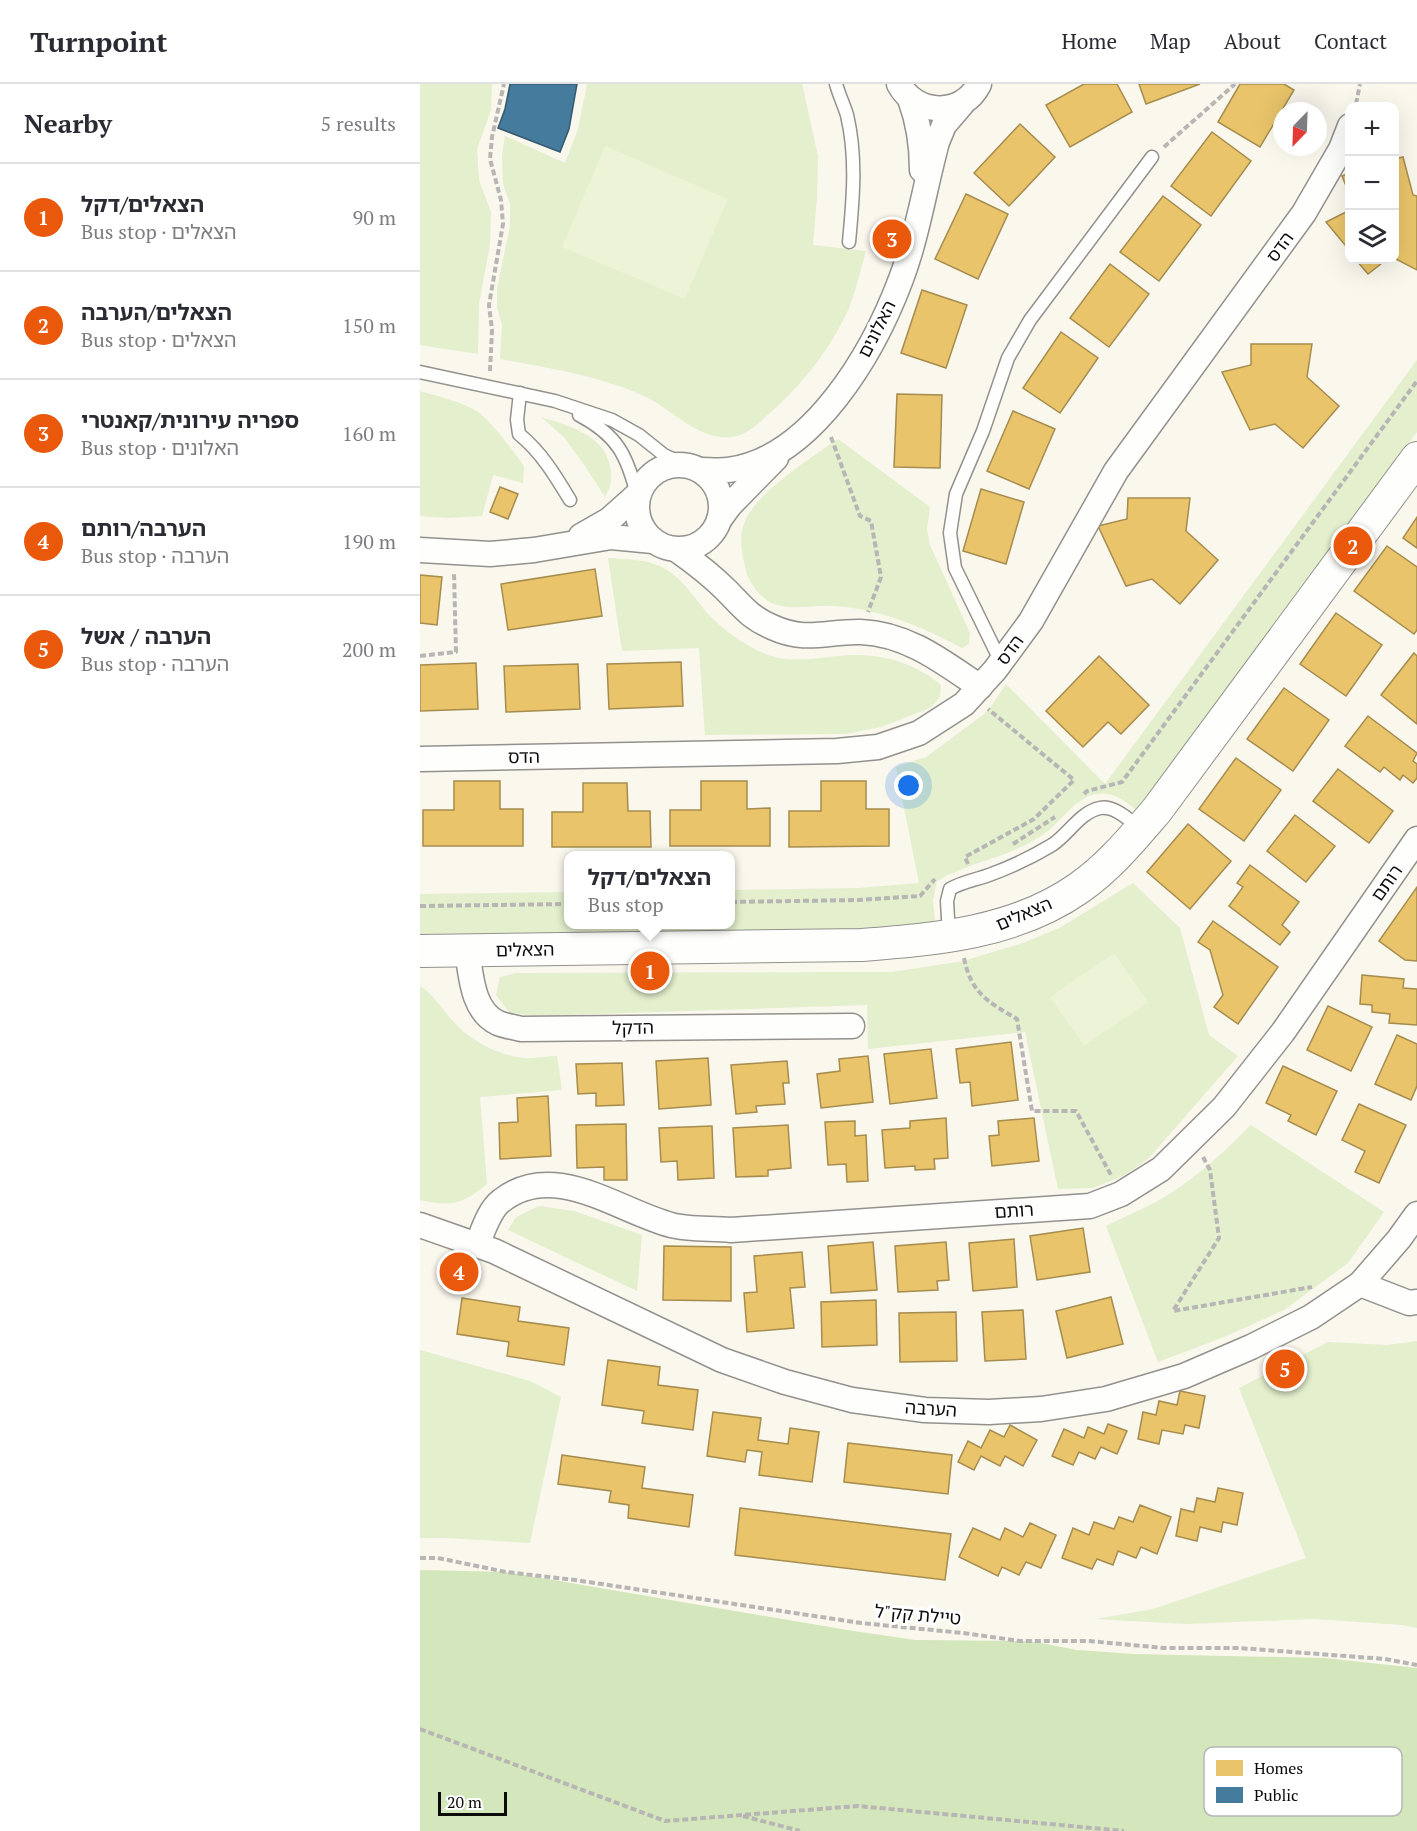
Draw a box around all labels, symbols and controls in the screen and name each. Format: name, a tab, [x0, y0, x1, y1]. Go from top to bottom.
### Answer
text: Turnpoint	[30, 23, 168, 60]
text: Home	[1061, 27, 1117, 55]
text: Map	[1150, 27, 1191, 55]
text: About	[1224, 27, 1281, 55]
text: Contact	[1314, 27, 1387, 55]
north arrow	[1273, 102, 1327, 156]
map controls	[1345, 102, 1399, 264]
button: +	[1345, 102, 1399, 156]
text: Nearby	[24, 106, 112, 140]
text: 5 results	[321, 110, 396, 137]
button: −	[1345, 156, 1399, 210]
text: הצאלים/דקל	[81, 189, 204, 218]
text: 1	[38, 204, 49, 231]
text: 90 m	[353, 204, 396, 231]
button: layers	[1345, 210, 1399, 264]
pin: 3	[872, 216, 912, 262]
text: Bus stop · הצאלים	[81, 218, 237, 245]
street label: הדס	[1260, 226, 1298, 266]
street label: האלונים	[852, 296, 901, 361]
text: הצאלים/הערבה	[81, 297, 232, 326]
text: 2	[38, 312, 49, 339]
text: 150 m	[342, 312, 396, 339]
text: Bus stop · הצאלים	[81, 326, 237, 353]
text: ספריה עירונית/קאנטרי	[81, 405, 299, 434]
text: 3	[38, 420, 49, 447]
text: 160 m	[342, 420, 396, 447]
text: Bus stop · האלונים	[81, 434, 239, 461]
text: הערבה/רותם	[81, 513, 206, 542]
pin: 2	[1334, 524, 1372, 568]
text: 4	[38, 528, 49, 555]
text: 190 m	[342, 528, 396, 555]
text: Bus stop · הערבה	[81, 542, 229, 569]
text: הערבה / אשל	[81, 621, 211, 650]
street label: הדס	[990, 629, 1028, 669]
text: 5	[38, 636, 49, 663]
text: 200 m	[342, 636, 396, 663]
text: Bus stop · הערבה	[81, 650, 229, 677]
street label: הדס	[508, 744, 540, 768]
your location	[894, 771, 923, 800]
popup	[564, 851, 735, 929]
street label: רותם	[1365, 859, 1407, 905]
text: הצאלים/דקל	[588, 862, 711, 891]
text: Bus stop	[588, 891, 664, 918]
street label: הצאלים	[992, 891, 1055, 936]
street label: הצאלים	[495, 936, 555, 962]
pin: 1	[630, 948, 670, 994]
street label: הדקל	[612, 1015, 654, 1039]
street label: רותם	[993, 1197, 1034, 1223]
pin: 4	[440, 1250, 478, 1294]
pin: 5	[1266, 1346, 1304, 1392]
street label: הערבה	[904, 1394, 958, 1422]
street label: טיילת קק"ל	[874, 1598, 962, 1630]
legend	[1204, 1747, 1402, 1816]
text: Homes	[1254, 1757, 1303, 1779]
text: Public	[1254, 1784, 1299, 1806]
scale bar	[438, 1789, 507, 1816]
text: 20 m	[447, 1791, 482, 1813]

